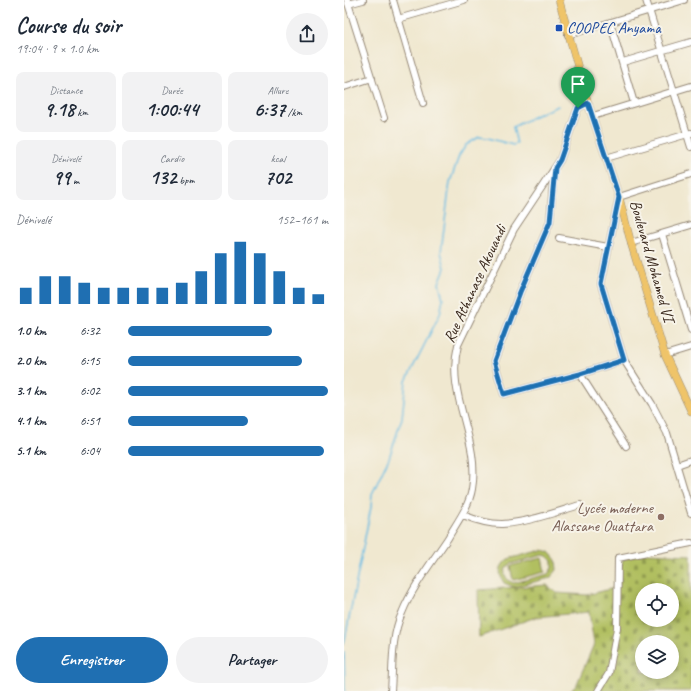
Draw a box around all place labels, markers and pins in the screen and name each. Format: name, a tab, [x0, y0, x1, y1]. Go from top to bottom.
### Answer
place label: COOPEC Anyama	[567, 18, 662, 38]
marker: COOPEC Anyama	[554, 23, 564, 33]
pin	[561, 67, 595, 108]
place label: Lycée moderne Alassane Ouattara	[552, 498, 655, 536]
marker: Lycée moderne Alassane Ouattara	[656, 512, 666, 522]

